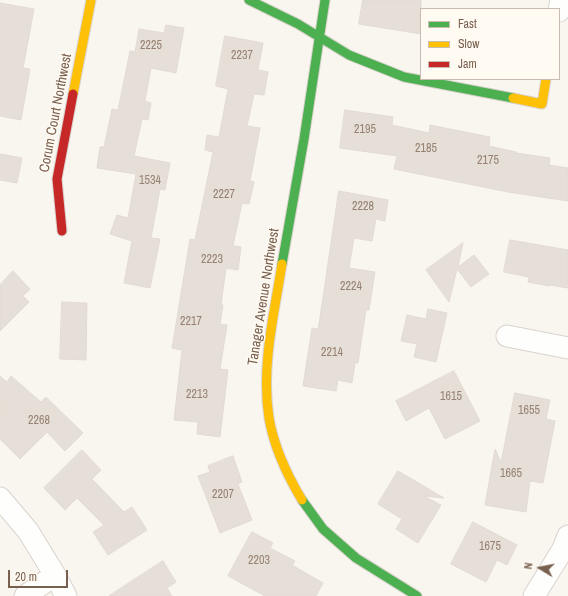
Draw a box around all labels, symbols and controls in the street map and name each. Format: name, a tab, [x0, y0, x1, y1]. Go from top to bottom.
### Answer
legend	[420, 8, 560, 80]
text: Fast	[458, 16, 477, 32]
text: Slow	[458, 36, 479, 52]
house number: 2225	[140, 39, 162, 53]
house number: 2237	[231, 49, 253, 63]
street label: Corum Court Northwest	[36, 52, 76, 174]
text: Jam	[458, 56, 477, 72]
house number: 2195	[354, 123, 376, 137]
house number: 2185	[415, 142, 437, 156]
house number: 2175	[477, 154, 499, 168]
house number: 1534	[139, 174, 161, 188]
house number: 2227	[213, 188, 235, 202]
house number: 2228	[352, 200, 374, 214]
street label: Tanager Avenue Northwest	[245, 227, 283, 367]
house number: 2223	[201, 253, 223, 267]
house number: 2224	[340, 280, 362, 294]
house number: 2217	[180, 315, 202, 329]
house number: 2214	[321, 346, 343, 360]
house number: 2213	[186, 388, 208, 402]
house number: 1615	[440, 390, 462, 404]
house number: 1655	[518, 404, 540, 418]
house number: 2268	[28, 414, 50, 428]
house number: 1665	[500, 467, 522, 481]
house number: 2207	[212, 488, 234, 502]
house number: 1675	[479, 540, 501, 554]
north arrow	[520, 548, 560, 588]
house number: 2203	[248, 554, 270, 568]
scale bar	[10, 562, 70, 588]
text: N	[521, 562, 536, 570]
text: 20 m	[15, 569, 37, 585]

